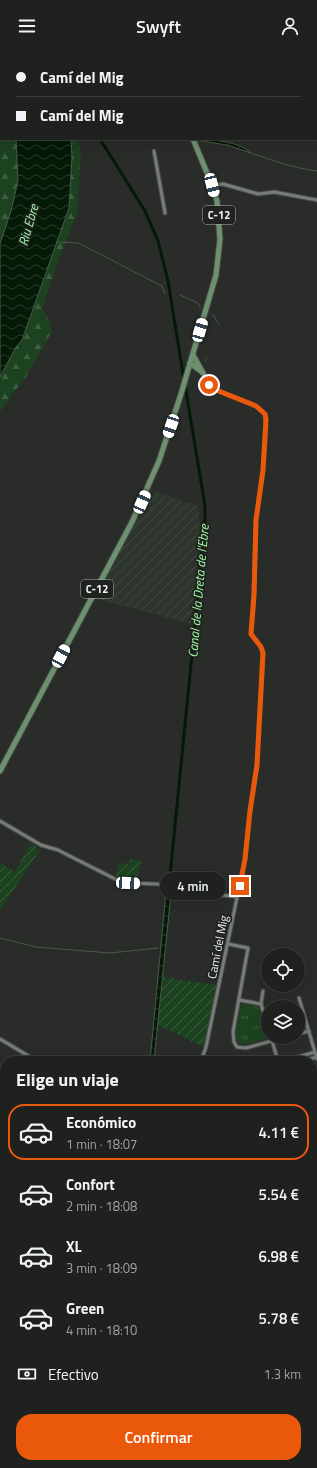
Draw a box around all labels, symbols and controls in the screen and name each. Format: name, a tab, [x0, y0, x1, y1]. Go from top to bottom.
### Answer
text: Swyft	[136, 13, 181, 40]
icon: menu	[16, 15, 38, 37]
icon: person	[279, 15, 301, 37]
text: Camí del Mig	[40, 66, 124, 89]
text: Camí del Mig	[40, 104, 124, 127]
car	[203, 172, 221, 198]
water label: Riu Ebre	[13, 201, 44, 248]
road number: C-12	[203, 206, 235, 224]
car	[191, 317, 209, 343]
route start	[200, 376, 218, 394]
car	[161, 413, 181, 439]
car	[132, 489, 152, 515]
water label: Canal de la Dreta de l'Ebre	[182, 523, 214, 658]
road number: C-12	[81, 580, 113, 598]
car	[50, 643, 72, 669]
callout: 4 min	[160, 872, 226, 900]
car	[116, 876, 140, 890]
text: 4 min	[177, 876, 209, 896]
route end	[231, 877, 249, 895]
street label: Camí del Mig	[202, 913, 233, 980]
map controls	[261, 948, 305, 1044]
button: locate	[261, 948, 305, 992]
button: layers	[261, 1000, 305, 1044]
text: Elige un viaje	[16, 1066, 119, 1093]
text: Económico	[66, 1111, 136, 1134]
icon: car	[18, 1114, 54, 1150]
text: 4.11 €	[259, 1121, 299, 1144]
text: 1 min · 18:07	[66, 1134, 137, 1154]
text: Confort	[66, 1173, 115, 1196]
icon: car	[18, 1176, 54, 1212]
text: 5.54 €	[259, 1183, 299, 1206]
text: 2 min · 18:08	[66, 1196, 137, 1216]
text: XL	[66, 1235, 82, 1258]
icon: car	[18, 1238, 54, 1274]
text: 6.98 €	[259, 1245, 299, 1268]
text: 3 min · 18:09	[66, 1258, 137, 1278]
text: Green	[66, 1297, 104, 1320]
icon: car	[18, 1300, 54, 1336]
text: 5.78 €	[259, 1307, 299, 1330]
text: 4 min · 18:10	[66, 1320, 137, 1340]
icon: cash	[16, 1363, 38, 1385]
text: Efectivo	[48, 1363, 99, 1386]
text: 1.3 km	[264, 1364, 301, 1384]
button: Confirmar	[16, 1414, 301, 1460]

